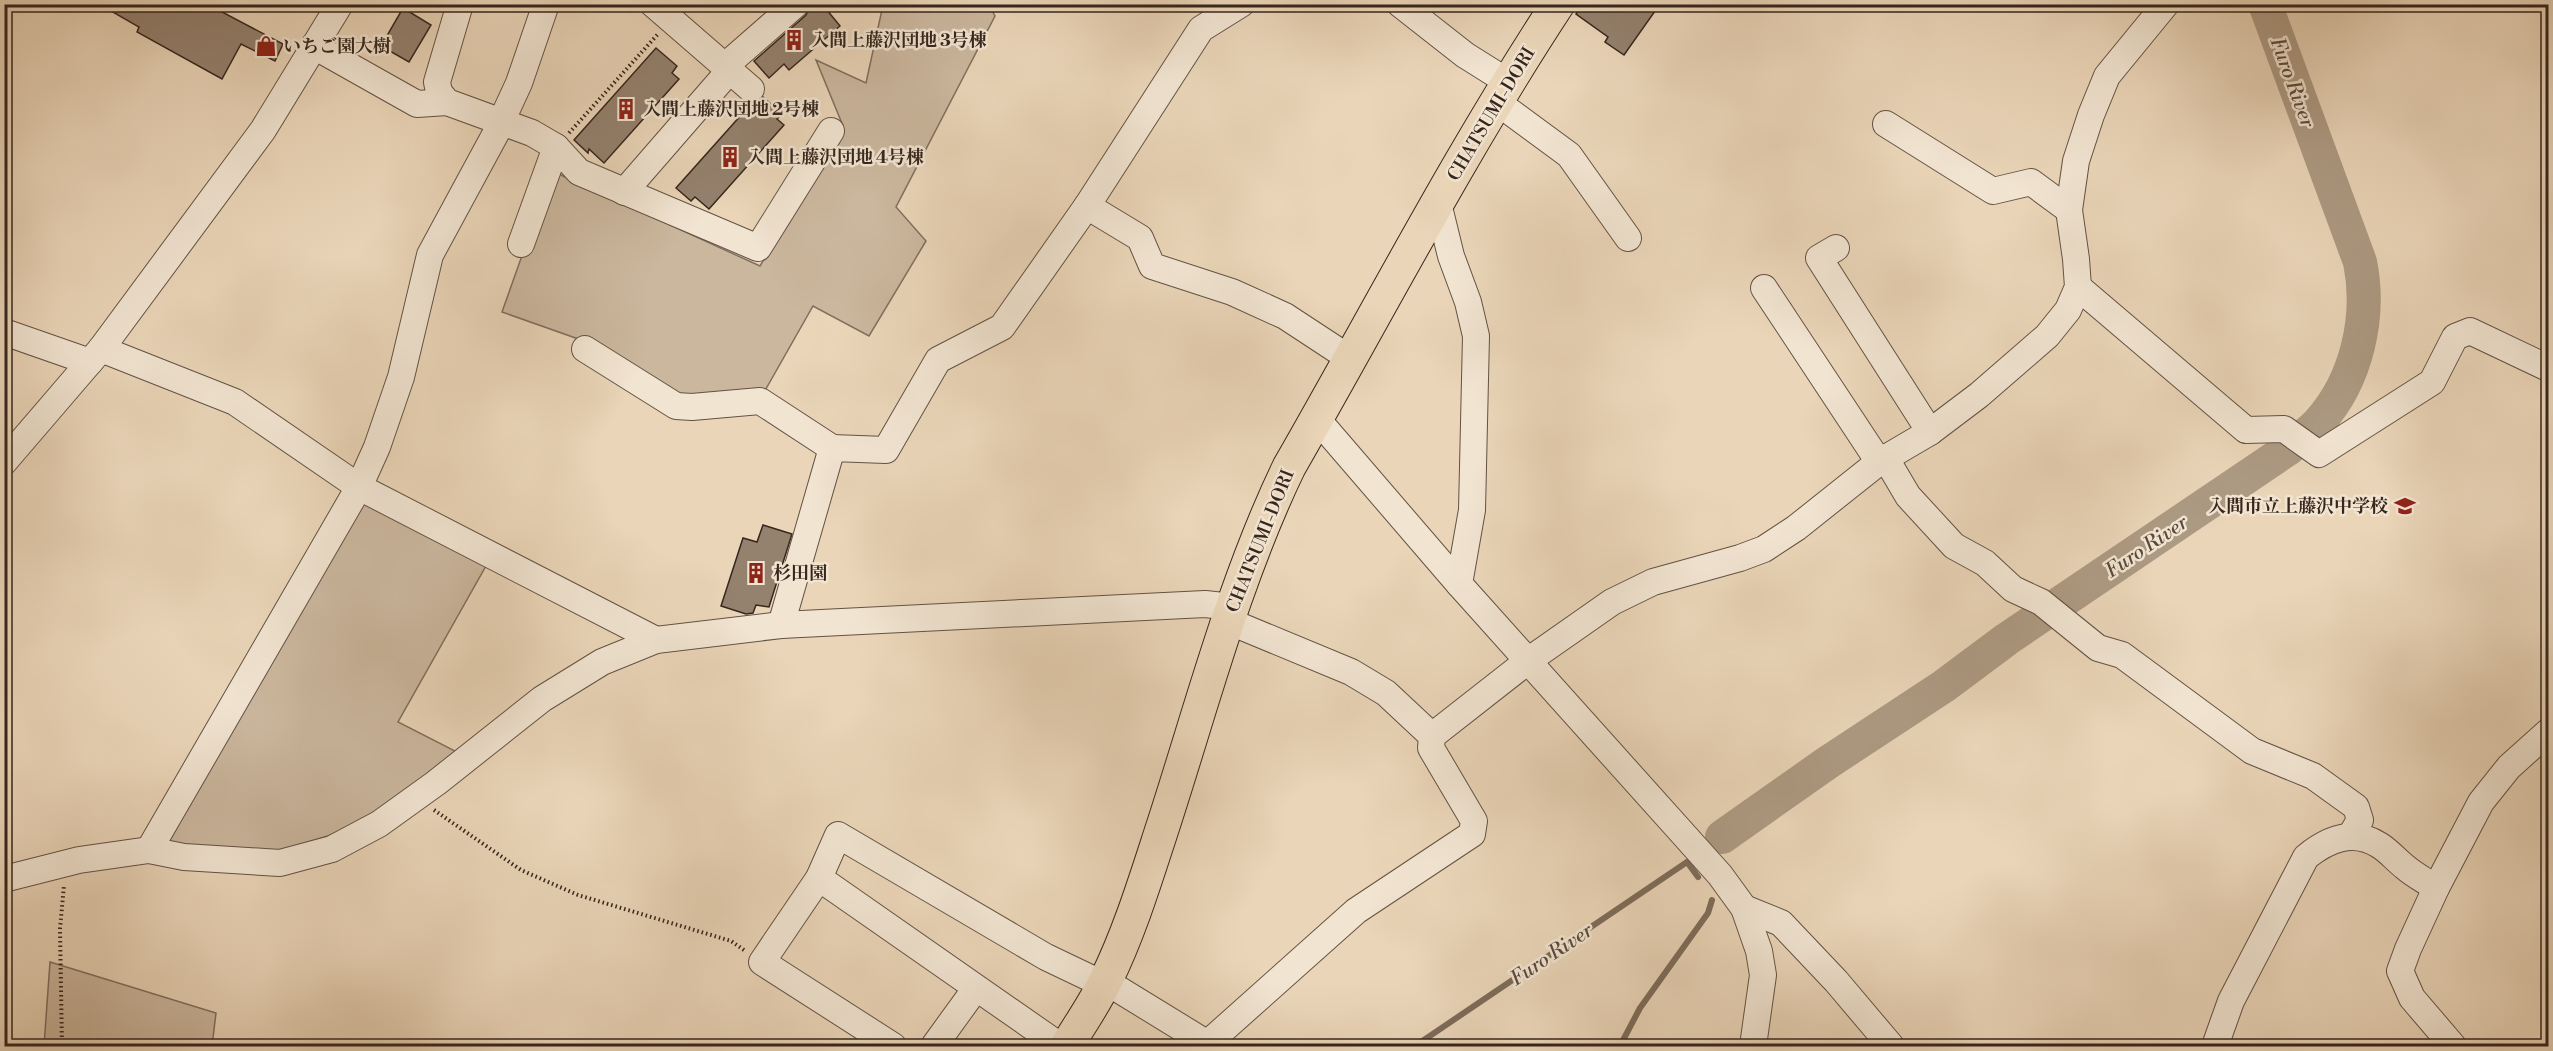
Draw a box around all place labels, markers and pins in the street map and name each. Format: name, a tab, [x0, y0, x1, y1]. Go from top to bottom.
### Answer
building icon: 入間上藤沢団地 3号棟	[782, 28, 806, 52]
place label: 入間上藤沢団地 3号棟	[811, 29, 987, 52]
shop icon: いちご園大樹	[254, 34, 278, 58]
place label: いちご園大樹	[283, 35, 391, 58]
building icon: 入間上藤沢団地 2号棟	[614, 97, 638, 121]
place label: 入間上藤沢団地 2号棟	[643, 98, 819, 121]
building icon: 入間上藤沢団地 4号棟	[718, 145, 742, 169]
place label: 入間上藤沢団地 4号棟	[747, 146, 924, 169]
school or university icon: 入間市立上藤沢中学校	[2393, 494, 2417, 518]
place label: 入間市立上藤沢中学校	[2208, 495, 2388, 518]
building icon: 杉田園	[744, 561, 768, 585]
place label: 杉田園	[773, 562, 827, 585]

